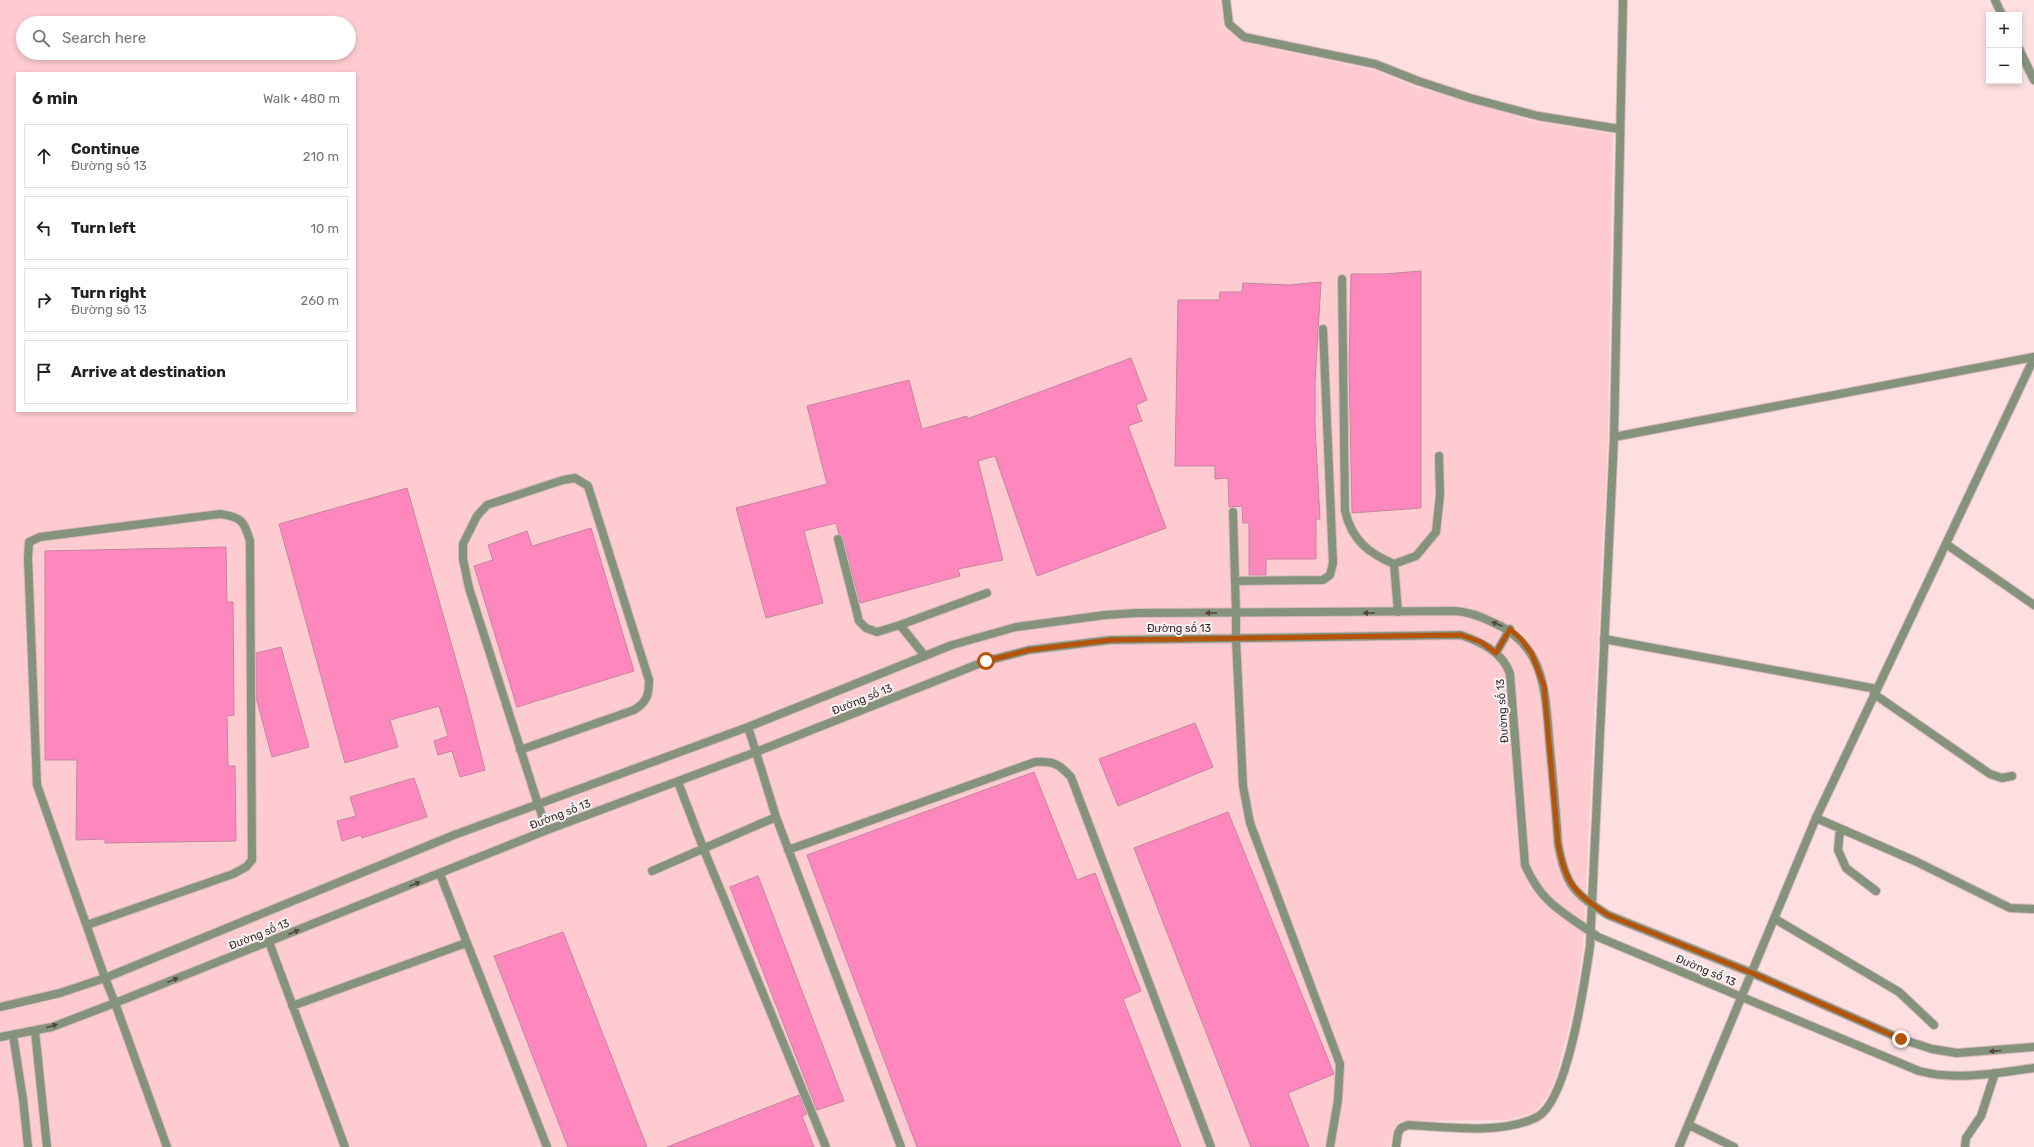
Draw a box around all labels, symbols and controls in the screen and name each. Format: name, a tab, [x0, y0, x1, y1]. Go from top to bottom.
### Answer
map controls	[1986, 12, 2022, 84]
button: +	[1986, 12, 2022, 48]
search box	[16, 16, 356, 60]
icon: search	[30, 27, 52, 49]
text: Search here	[62, 29, 146, 47]
button: −	[1986, 48, 2022, 84]
text: 6 min	[32, 88, 78, 108]
text: Walk · 480 m	[263, 91, 340, 106]
text: Continue	[71, 140, 140, 158]
icon: ahead	[33, 145, 55, 167]
text: 210 m	[303, 149, 339, 164]
text: Đường số 13	[71, 158, 147, 173]
icon: left	[33, 217, 55, 239]
text: Turn left	[71, 219, 136, 237]
text: 10 m	[310, 221, 339, 236]
text: Turn right	[71, 284, 146, 302]
icon: right	[33, 289, 55, 311]
text: 260 m	[301, 293, 339, 308]
text: Đường số 13	[71, 302, 147, 317]
icon: arrive	[33, 361, 55, 383]
text: Arrive at destination	[71, 363, 226, 381]
one-way arrow	[1363, 609, 1375, 616]
one-way arrow	[1204, 610, 1217, 616]
one-way arrow	[1490, 620, 1502, 626]
street label: Đường số 13	[1147, 621, 1211, 635]
route start	[977, 652, 995, 670]
street label: Đường số 13	[1492, 678, 1511, 743]
street label: Đường số 13	[830, 680, 895, 718]
street label: Đường số 13	[527, 796, 593, 832]
one-way arrow	[409, 881, 420, 887]
street label: Đường số 13	[227, 915, 292, 953]
one-way arrow	[289, 929, 301, 935]
street label: Đường số 13	[1674, 951, 1739, 989]
one-way arrow	[168, 977, 180, 983]
one-way arrow	[46, 1023, 58, 1029]
route end	[1892, 1030, 1910, 1048]
one-way arrow	[1989, 1047, 2001, 1054]

